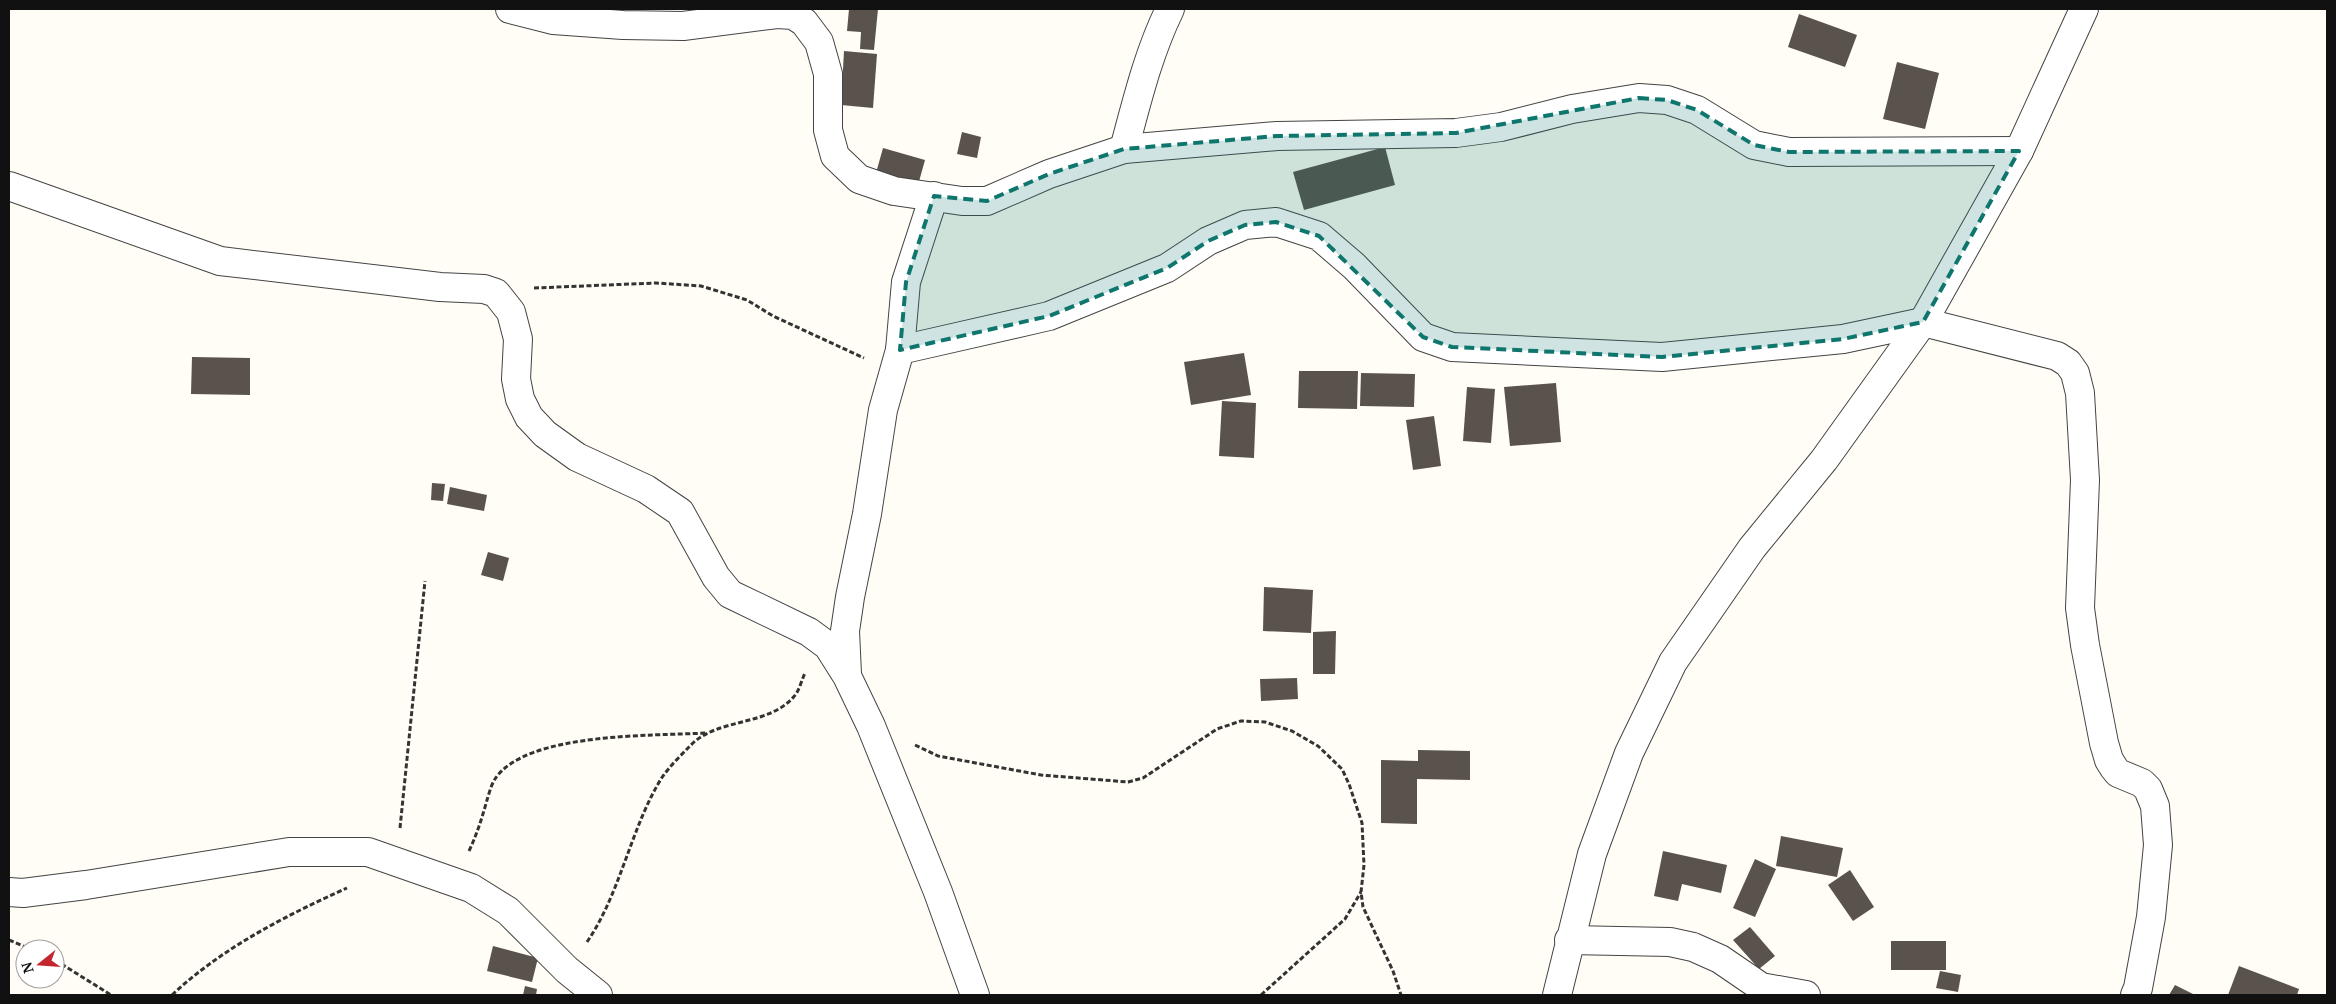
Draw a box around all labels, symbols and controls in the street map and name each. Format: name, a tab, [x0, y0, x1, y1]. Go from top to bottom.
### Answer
north arrow	[15, 939, 65, 989]
text: N	[16, 960, 38, 976]

